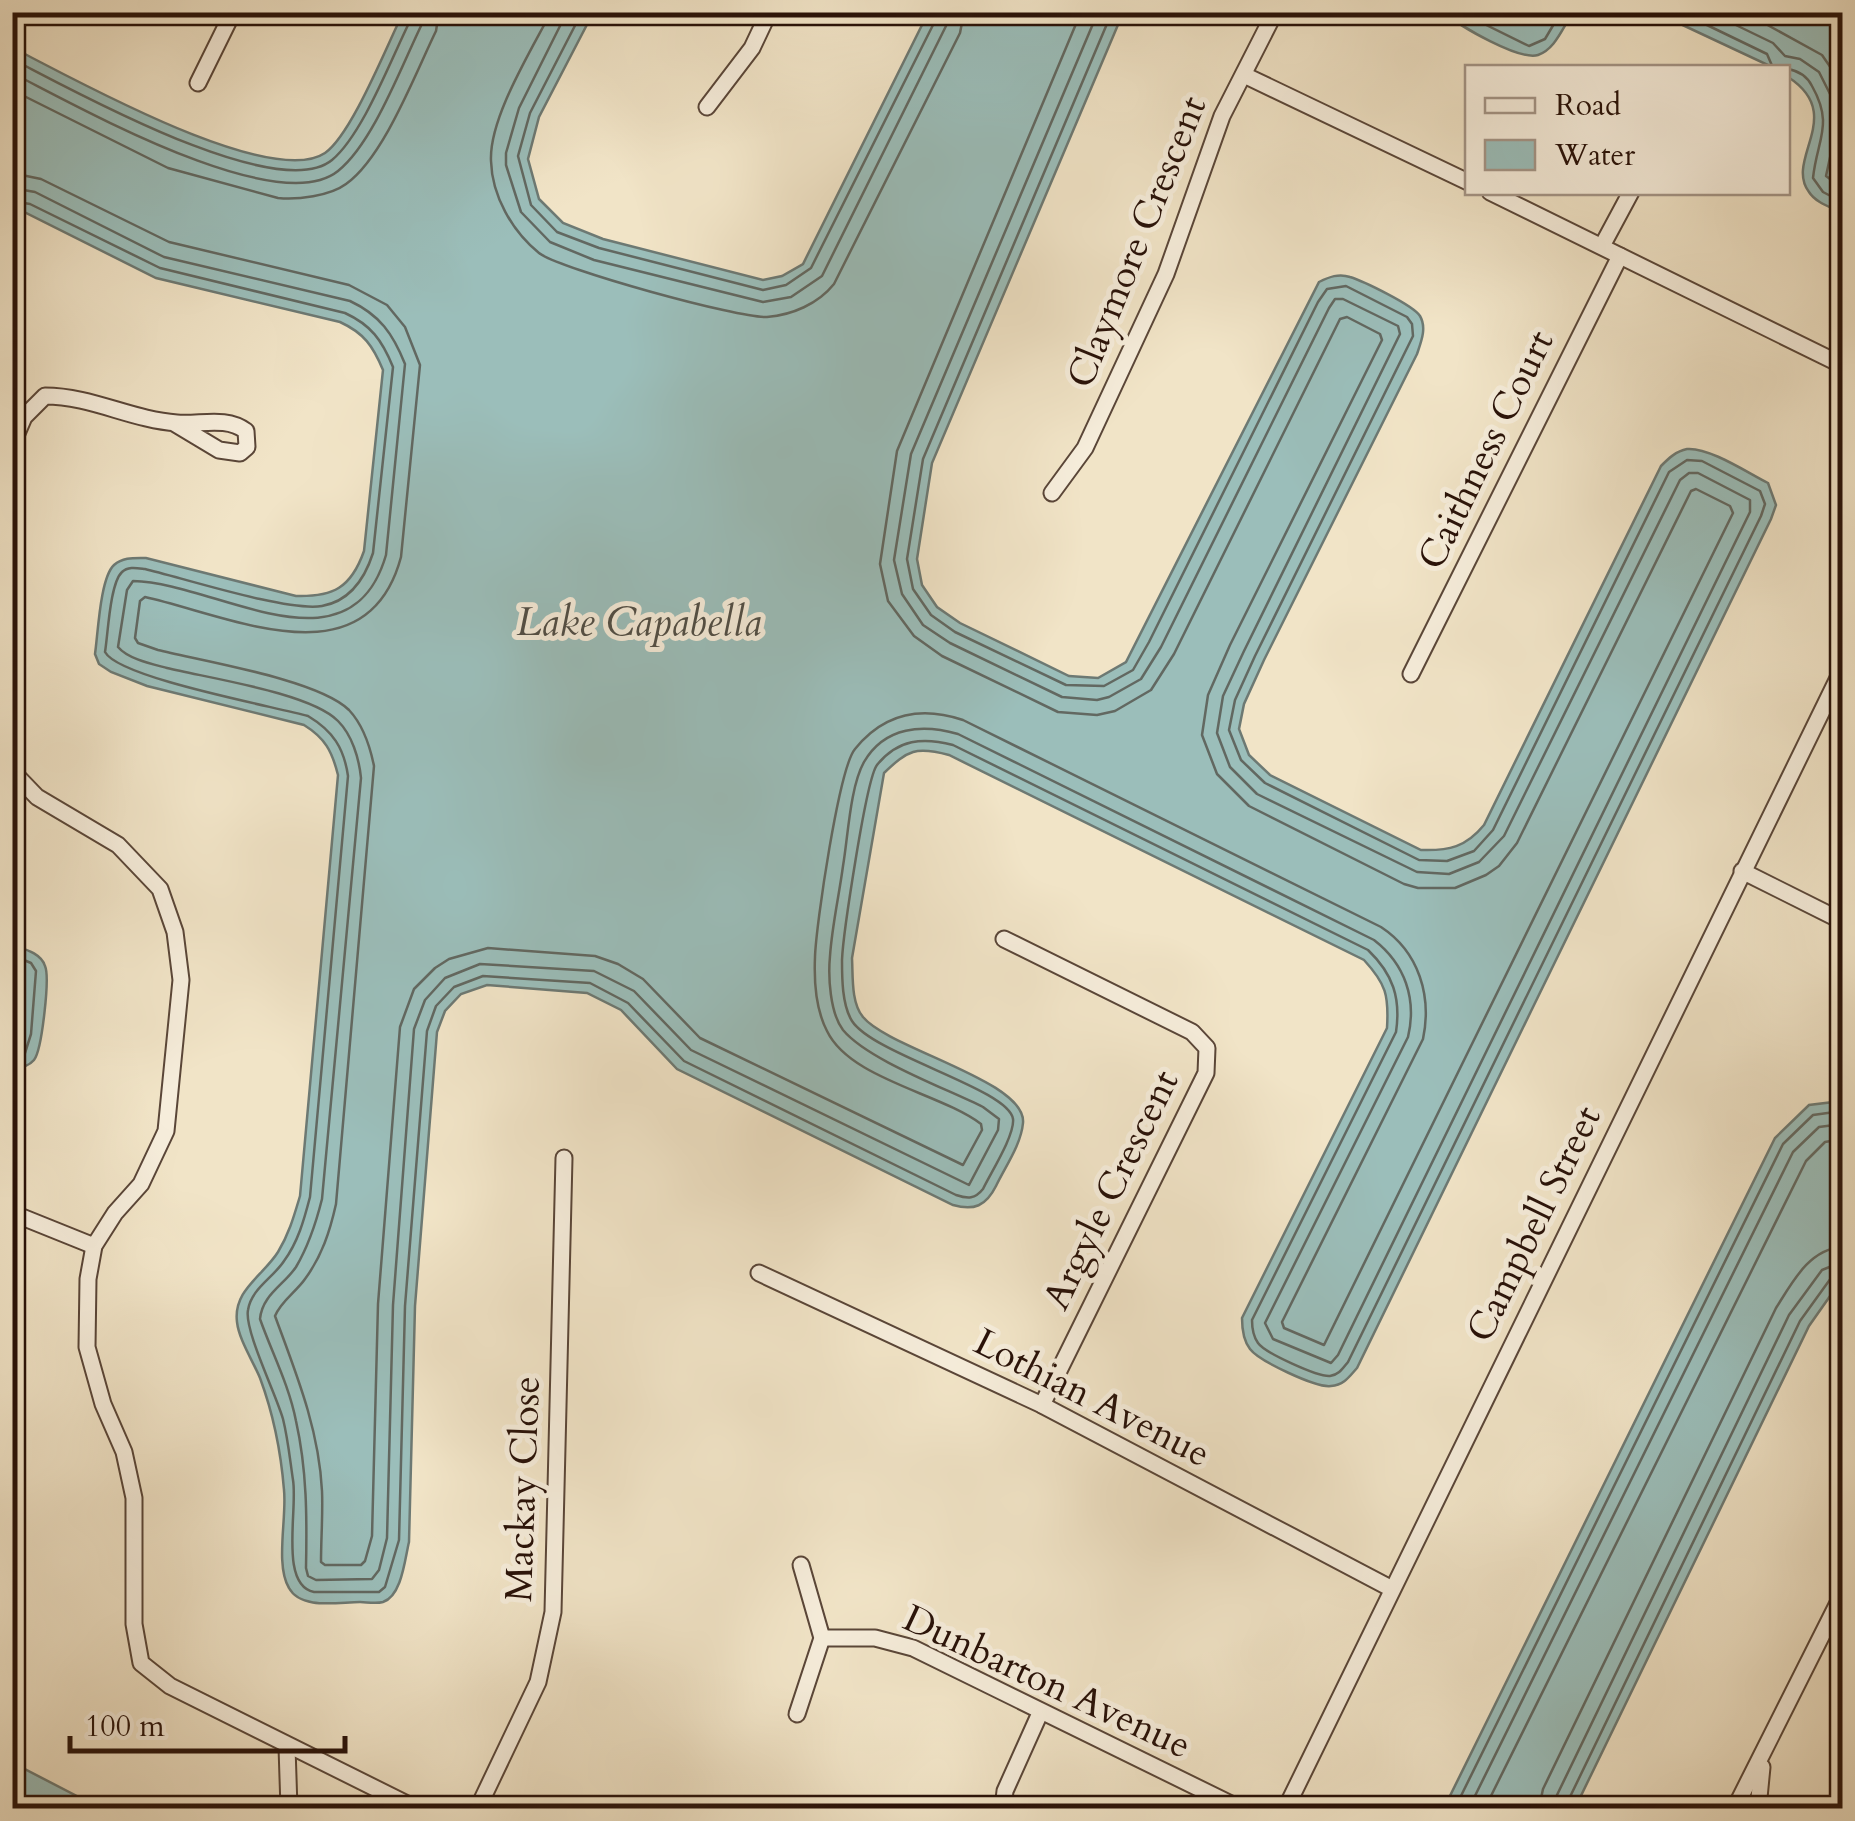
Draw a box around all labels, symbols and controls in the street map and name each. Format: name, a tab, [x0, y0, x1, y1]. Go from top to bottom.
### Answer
legend	[1465, 65, 1790, 195]
text: Road	[1555, 85, 1621, 126]
street label: Claymore Crescent	[1055, 88, 1219, 396]
text: Water	[1554, 135, 1635, 176]
street label: Caithness Court	[1406, 322, 1566, 578]
water label: Lake Capabella	[516, 595, 762, 650]
street label: Argyle Crescent	[1031, 1062, 1191, 1318]
street label: Campbell Street	[1454, 1097, 1614, 1351]
street label: Lothian Avenue	[965, 1316, 1219, 1480]
street label: Mackay Close	[493, 1375, 553, 1603]
street label: Dunbarton Avenue	[895, 1593, 1199, 1771]
scale bar	[70, 1691, 345, 1753]
text: 100 m	[85, 1706, 165, 1747]

